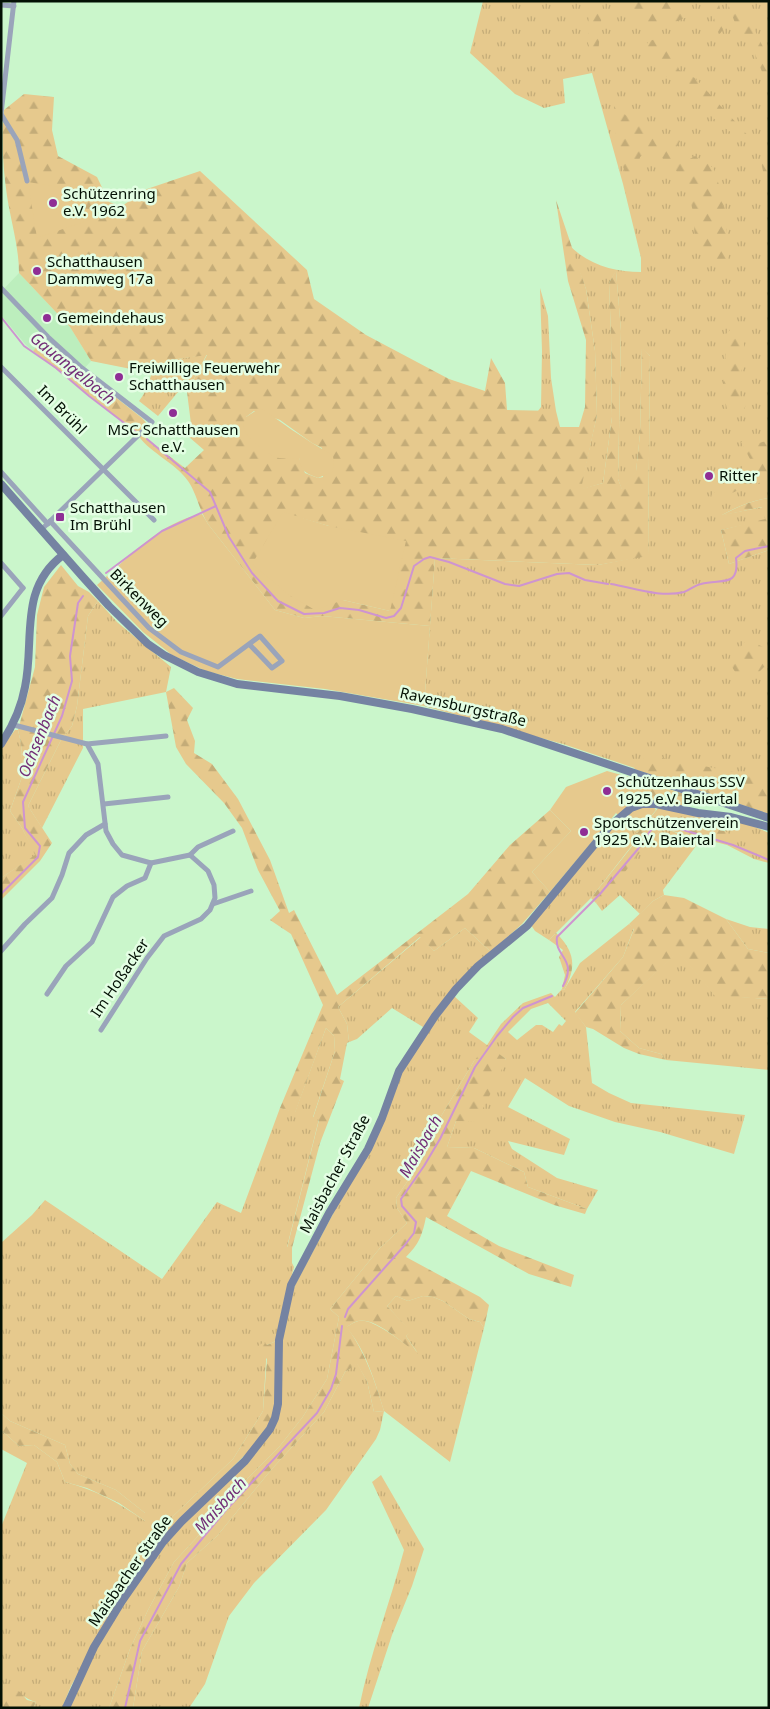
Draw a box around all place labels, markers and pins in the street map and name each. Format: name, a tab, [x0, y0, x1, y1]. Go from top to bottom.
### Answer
place label: Schützenring e.V. 1962	[63, 183, 156, 220]
marker: Schützenring e.V. 1962	[47, 197, 59, 209]
place label: Schatthausen Dammweg 17a	[47, 251, 153, 288]
marker: Schatthausen Dammweg 17a	[31, 265, 43, 277]
place label: Gemeindehaus	[57, 307, 164, 327]
marker: Gemeindehaus	[41, 312, 53, 324]
place label: Freiwillige Feuerwehr Schatthausen	[129, 357, 280, 394]
marker: Freiwillige Feuerwehr Schatthausen	[113, 371, 125, 383]
marker: MSC Schatthausen e.V.	[167, 407, 179, 419]
place label: MSC Schatthausen e.V.	[107, 419, 239, 456]
place label: Ritter	[719, 465, 758, 485]
marker: Ritter	[703, 470, 715, 482]
place label: Schatthausen Im Brühl	[70, 497, 166, 534]
marker: Schatthausen Im Brühl	[54, 511, 66, 523]
place label: Schützenhaus SSV 1925 e.V. Baiertal	[617, 771, 745, 808]
marker: Schützenhaus SSV 1925 e.V. Baiertal	[601, 785, 613, 797]
place label: Sportschützenverein 1925 e.V. Baiertal	[594, 812, 739, 849]
marker: Sportschützenverein 1925 e.V. Baiertal	[578, 826, 590, 838]

